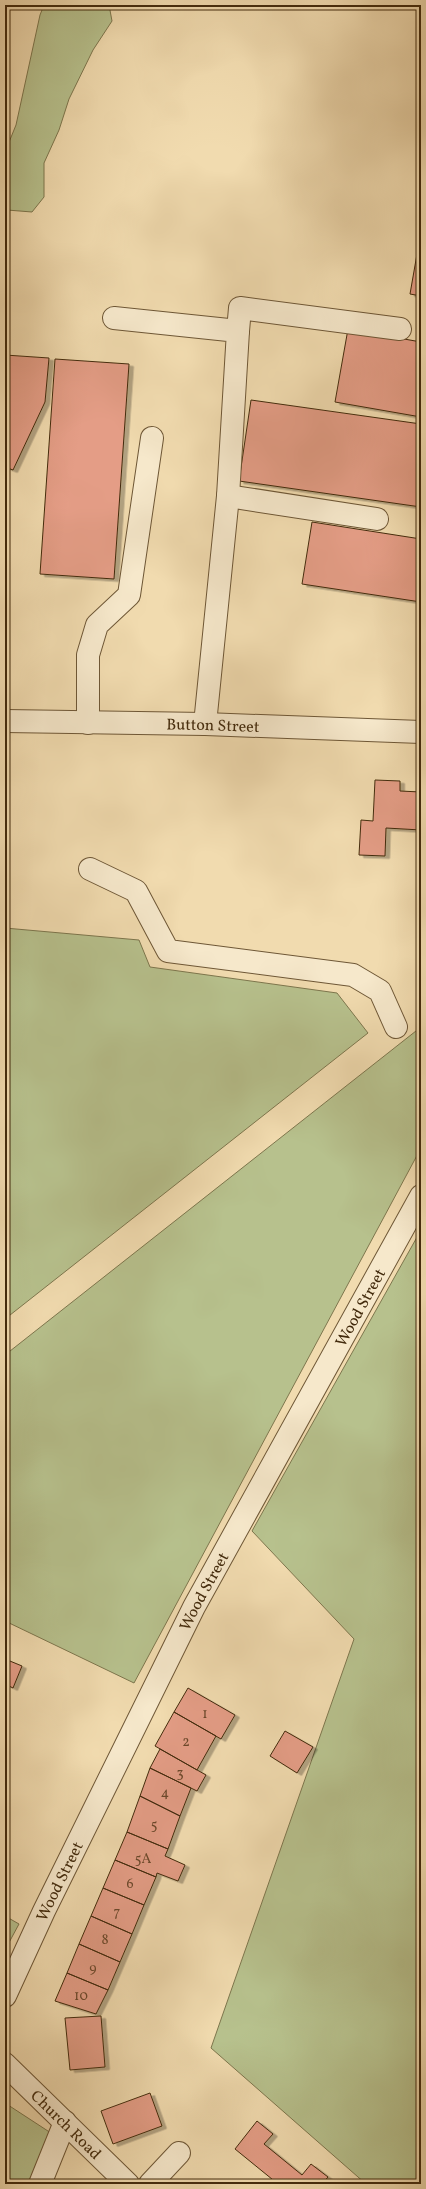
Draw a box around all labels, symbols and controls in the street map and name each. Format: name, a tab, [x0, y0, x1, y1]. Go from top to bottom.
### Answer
street label: Button Street	[166, 714, 260, 739]
street label: Wood Street	[331, 1265, 392, 1351]
street label: Wood Street	[175, 1548, 235, 1635]
house number: 1	[202, 1705, 208, 1724]
house number: 2	[182, 1733, 190, 1752]
house number: 3	[176, 1764, 184, 1783]
house number: 4	[161, 1784, 169, 1803]
house number: 5	[151, 1816, 157, 1835]
street label: Wood Street	[32, 1838, 90, 1925]
house number: 5A	[135, 1850, 151, 1869]
house number: 6	[126, 1875, 134, 1894]
house number: 7	[114, 1903, 121, 1922]
house number: 8	[101, 1931, 109, 1950]
house number: 9	[89, 1959, 97, 1978]
house number: 10	[74, 1987, 88, 2006]
street label: Church Road	[25, 2086, 106, 2165]

